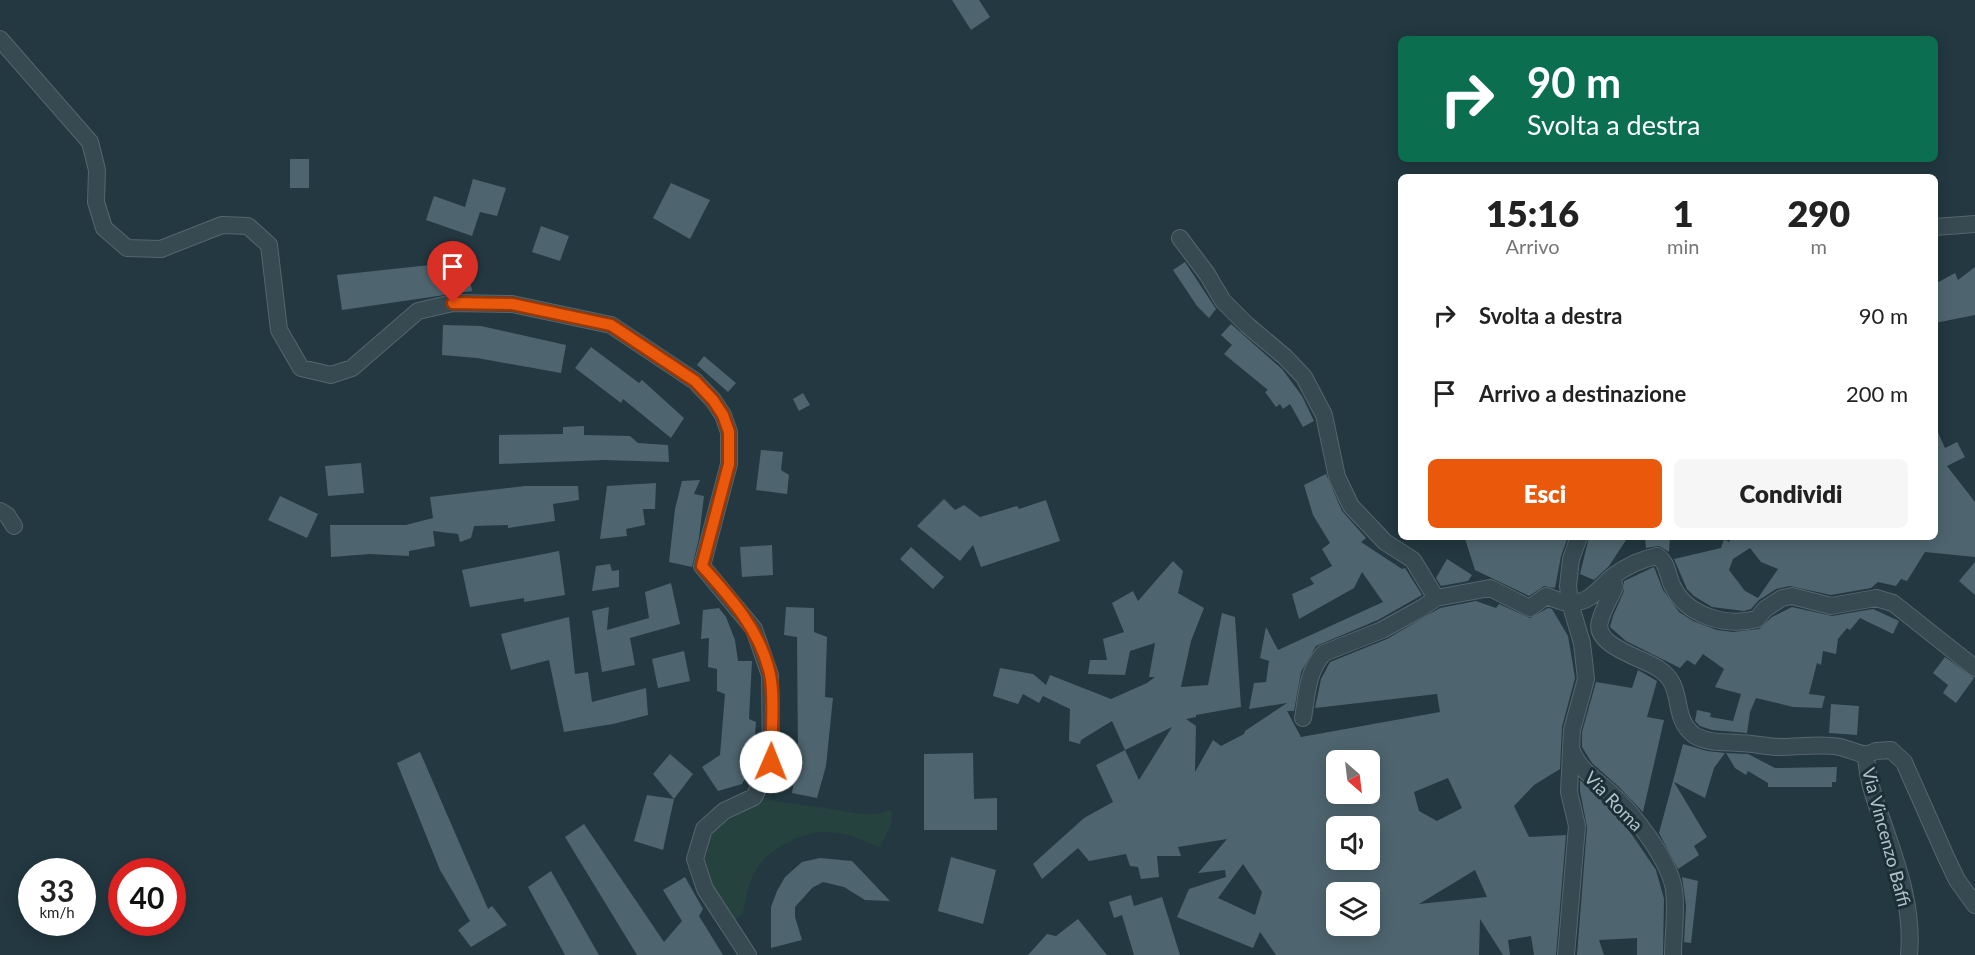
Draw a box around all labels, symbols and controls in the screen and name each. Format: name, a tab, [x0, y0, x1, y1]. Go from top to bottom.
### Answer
text: 90 m	[1527, 57, 1621, 107]
icon: right	[1428, 60, 1506, 138]
text: Svolta a destra	[1527, 108, 1700, 141]
text: 15:16	[1486, 191, 1579, 235]
text: 1	[1673, 191, 1694, 235]
text: 290	[1787, 191, 1850, 235]
text: Arrivo	[1505, 234, 1560, 258]
text: min	[1667, 234, 1699, 258]
text: m	[1810, 234, 1827, 258]
pin	[427, 241, 478, 303]
icon: arrive	[436, 250, 469, 283]
icon: right	[1428, 299, 1461, 332]
text: Svolta a destra	[1479, 302, 1622, 329]
text: 90 m	[1859, 302, 1908, 329]
icon: arrive	[1428, 377, 1461, 410]
text: Arrivo a destinazione	[1479, 380, 1686, 407]
text: 200 m	[1846, 380, 1908, 407]
button: Esci	[1428, 459, 1662, 528]
button: Condividi	[1674, 459, 1908, 528]
position arrow	[739, 730, 803, 794]
north arrow	[1326, 750, 1380, 804]
map controls	[1326, 750, 1380, 936]
street label: Via Vincenzo Baffi	[1858, 765, 1916, 909]
street label: Via Roma	[1580, 766, 1648, 836]
button: sound	[1326, 816, 1380, 870]
speed limit sign: 40	[108, 858, 186, 936]
text: 33	[40, 872, 74, 908]
button: layers	[1326, 882, 1380, 936]
text: km/h	[39, 903, 75, 921]

